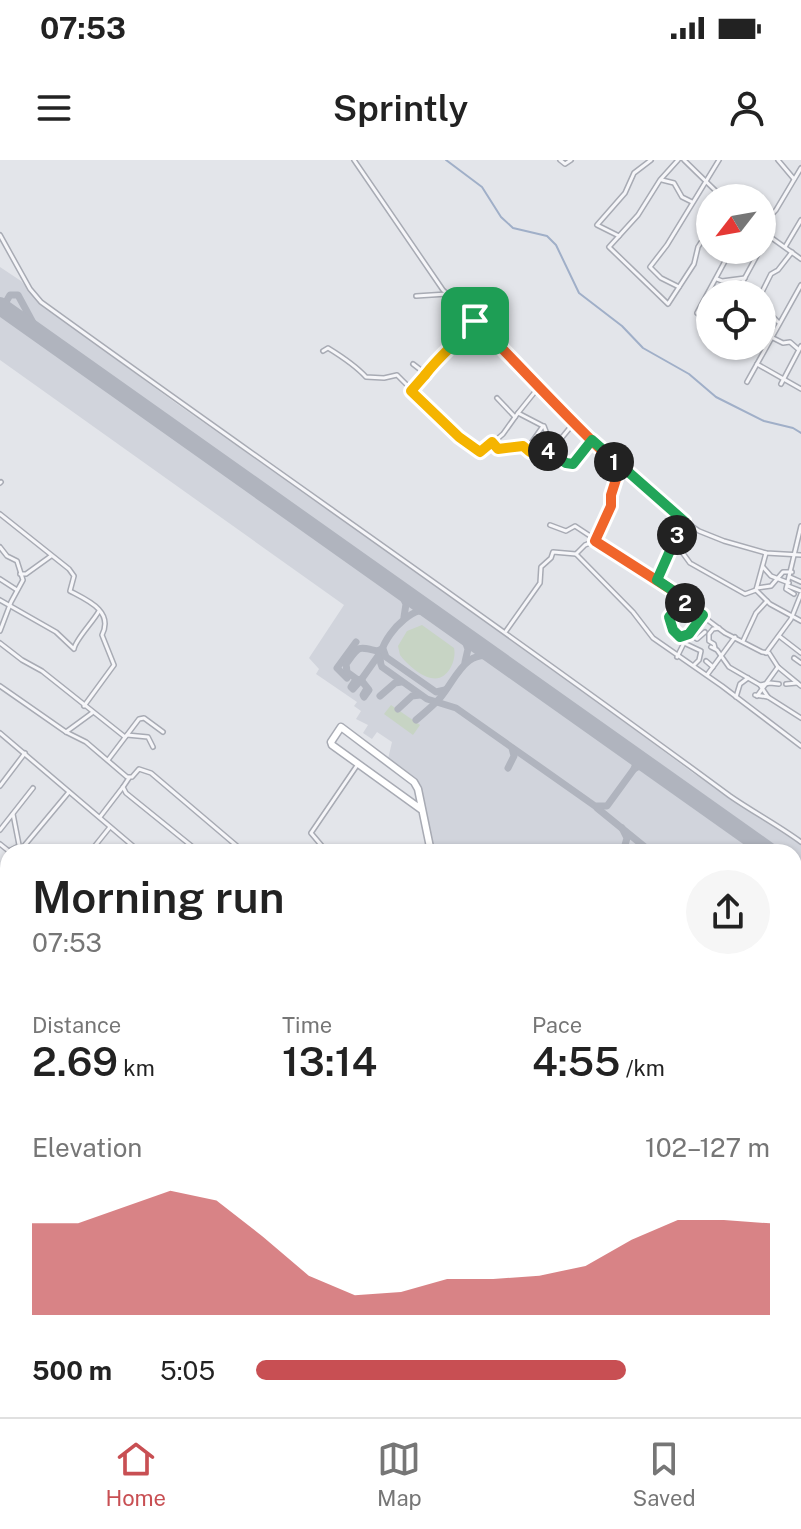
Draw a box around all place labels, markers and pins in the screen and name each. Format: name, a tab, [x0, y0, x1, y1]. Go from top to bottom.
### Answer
pin	[441, 287, 509, 355]
pin: 4	[528, 431, 568, 471]
pin: 1	[594, 442, 634, 482]
pin: 3	[657, 515, 697, 555]
pin: 2	[665, 583, 705, 623]

